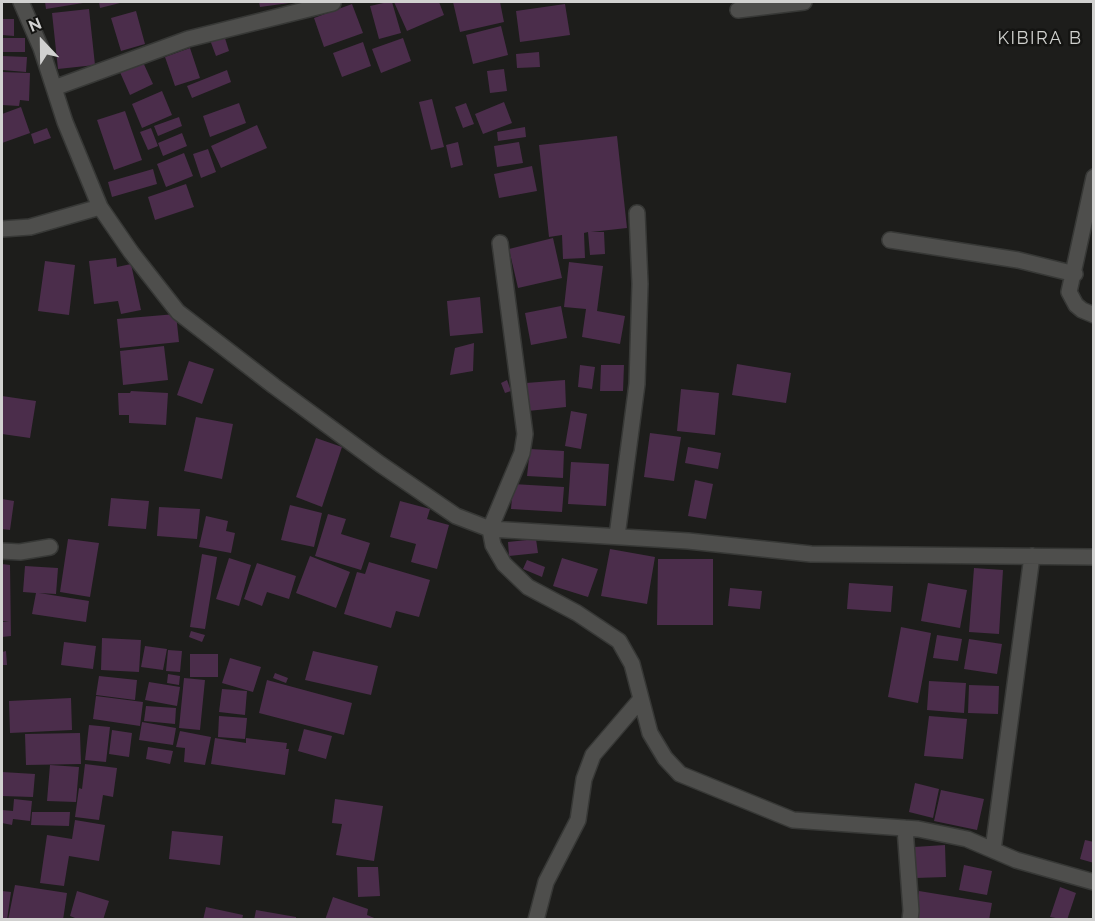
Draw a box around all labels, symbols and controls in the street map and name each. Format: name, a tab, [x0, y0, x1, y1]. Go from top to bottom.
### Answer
north arrow	[12, 12, 72, 72]
text: N	[26, 14, 44, 36]
district label: KIBIRA B	[998, 28, 1082, 50]

